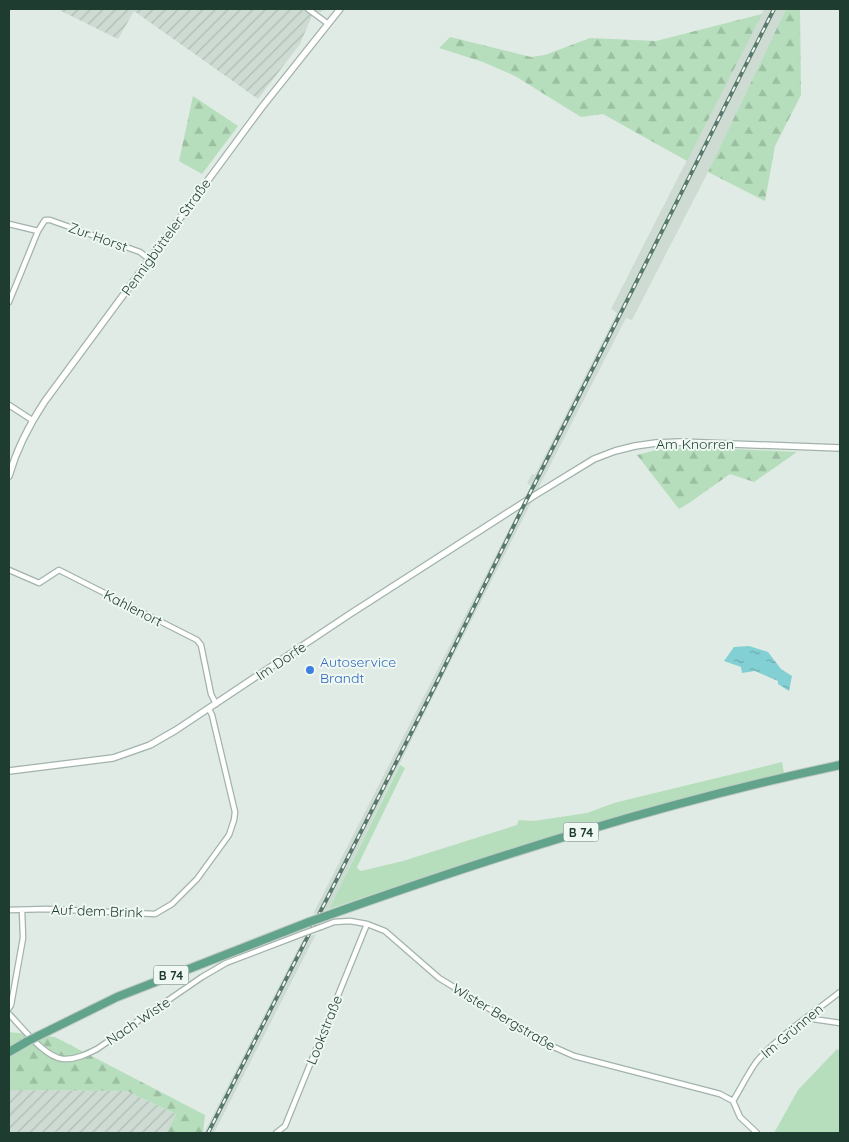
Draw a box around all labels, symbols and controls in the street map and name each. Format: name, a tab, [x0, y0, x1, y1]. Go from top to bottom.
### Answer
street label: Pennigbütteler Straße	[117, 175, 215, 299]
street label: Zur Horst	[66, 218, 130, 256]
street label: Am Knorren	[656, 435, 734, 453]
street label: Kahlenort	[101, 586, 166, 631]
street label: Im Dorfe	[253, 638, 310, 684]
place label: Autoservice Brandt	[320, 653, 396, 687]
marker: Autoservice Brandt	[304, 664, 316, 676]
road number: B 74	[564, 822, 598, 842]
street label: Auf dem Brink	[51, 900, 143, 922]
road number: B 74	[154, 966, 188, 984]
street label: Wister Bergstraße	[449, 979, 559, 1055]
street label: Nach Wiste	[103, 993, 174, 1049]
street label: Lookstraße	[302, 993, 346, 1067]
street label: Im Grünnen	[757, 1000, 827, 1062]

